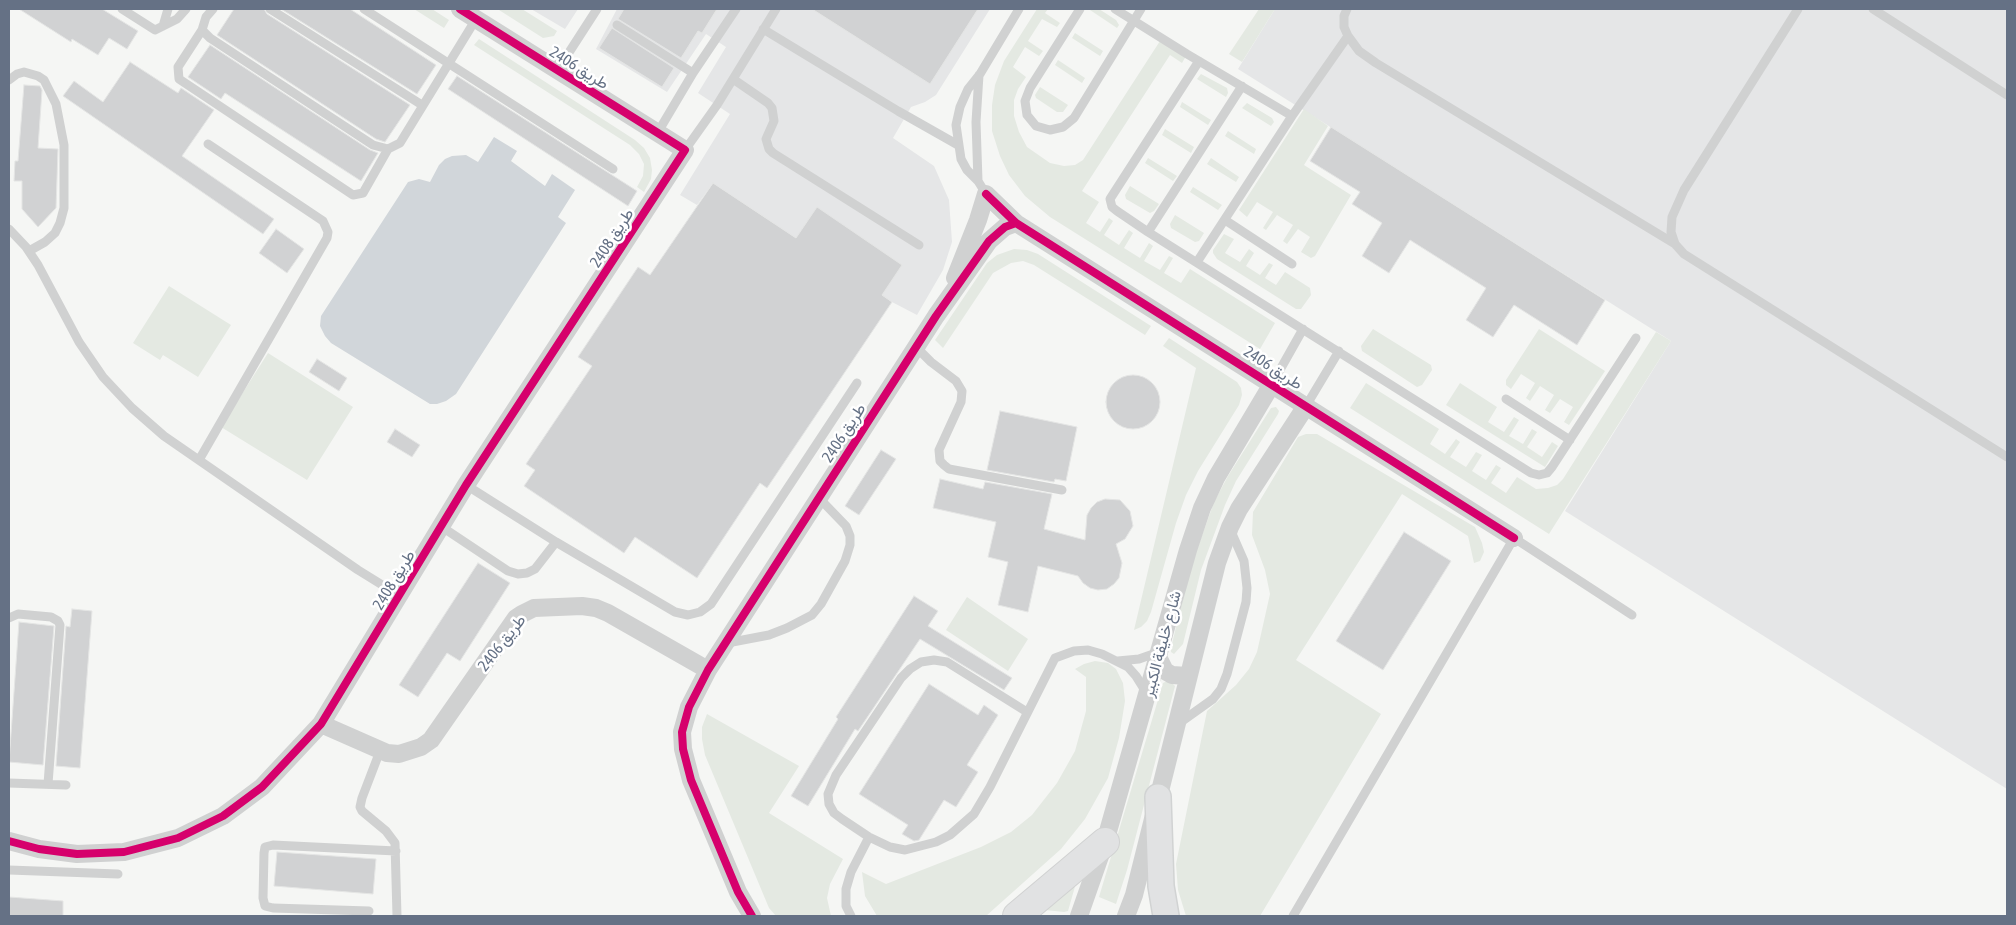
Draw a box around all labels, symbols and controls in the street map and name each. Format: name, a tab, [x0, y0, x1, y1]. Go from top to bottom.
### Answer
street label: طريق 2406	[546, 42, 612, 94]
street label: طريق 2408	[586, 205, 638, 271]
street label: طريق 2406	[1240, 342, 1306, 394]
street label: طريق 2406	[818, 400, 870, 466]
street label: طريق 2408	[369, 547, 419, 613]
street label: شارع خليفة الكبير	[1139, 589, 1185, 699]
street label: طريق 2406	[474, 611, 530, 675]

